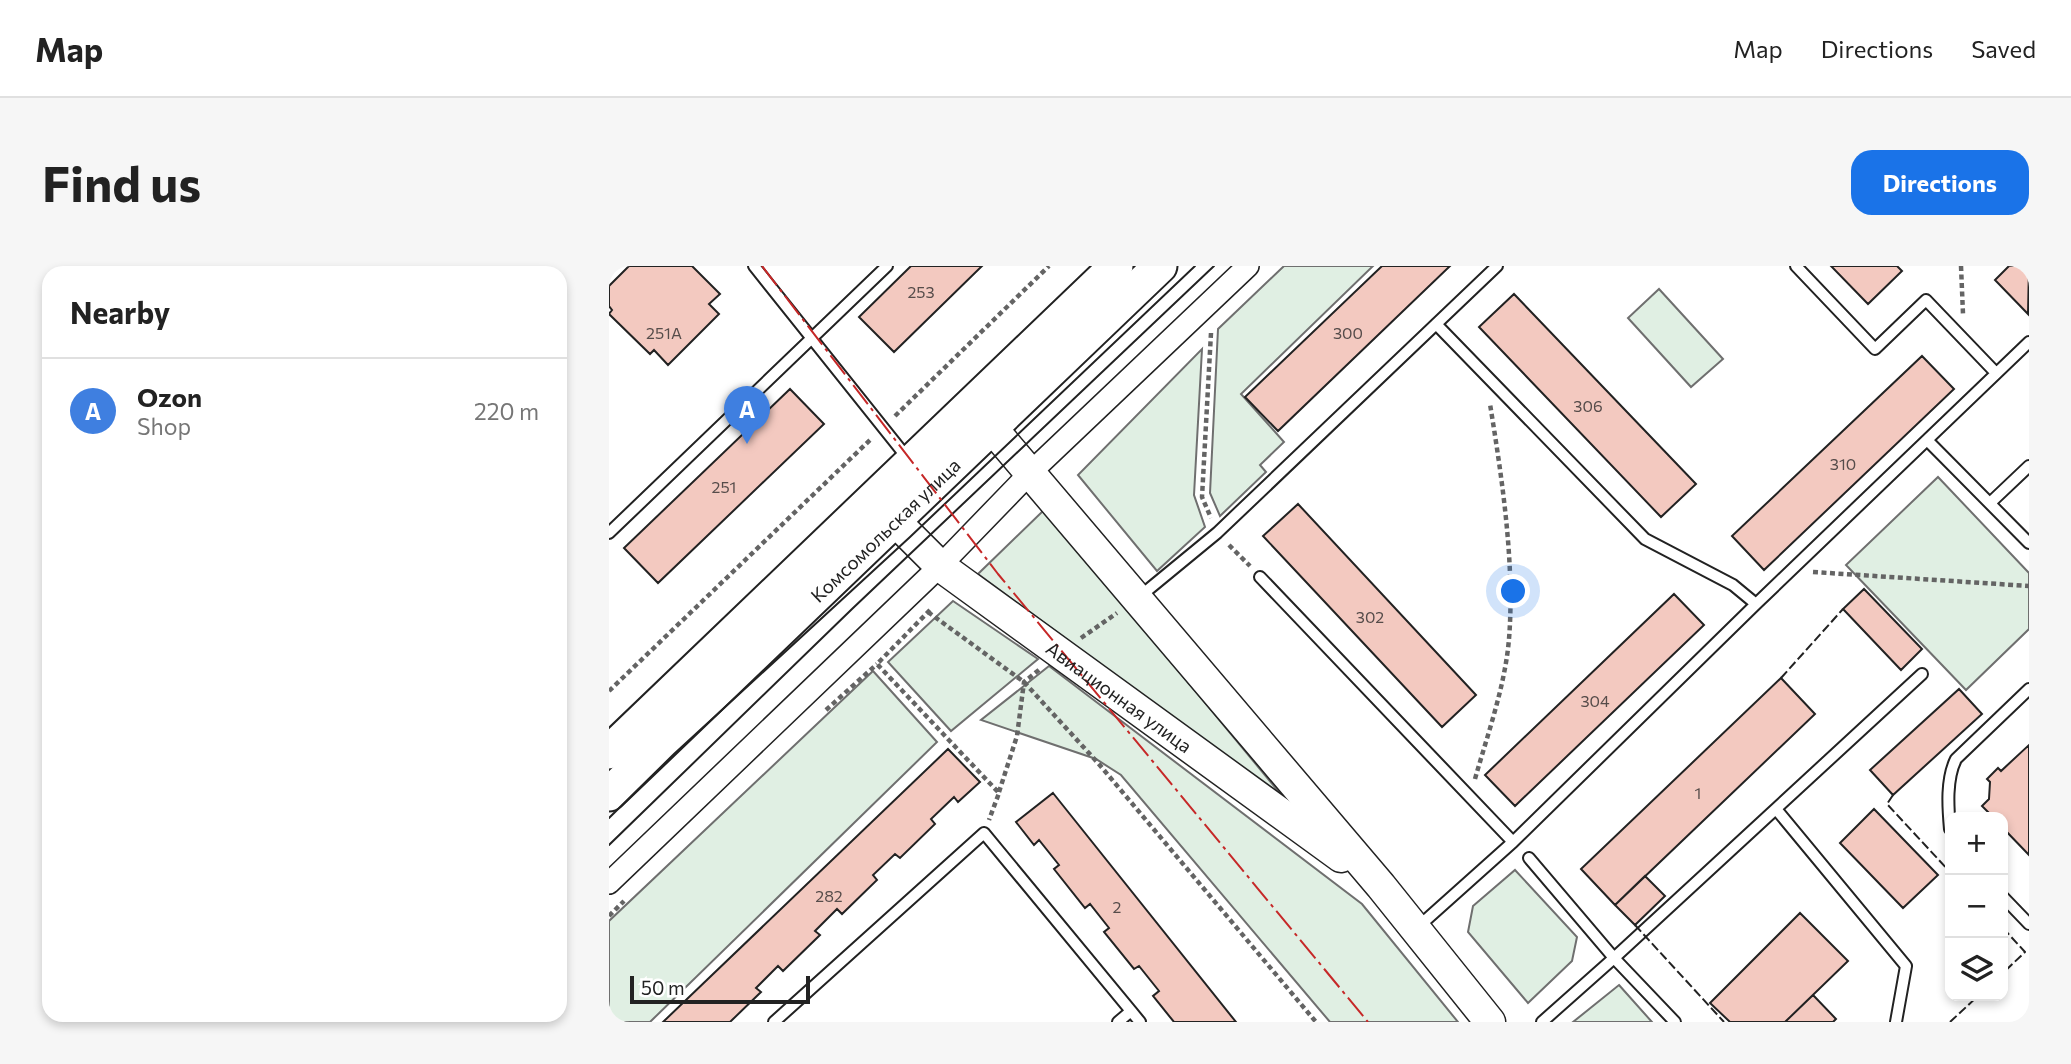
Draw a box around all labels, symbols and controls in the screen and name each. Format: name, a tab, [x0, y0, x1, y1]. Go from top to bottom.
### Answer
text: Map	[35, 28, 103, 69]
text: Map	[1733, 34, 1783, 63]
text: Directions	[1821, 34, 1933, 63]
text: Saved	[1971, 34, 2036, 63]
button: Directions	[1851, 150, 2029, 215]
text: Find us	[42, 152, 201, 212]
house number: 253	[907, 282, 935, 301]
text: Nearby	[70, 293, 170, 330]
house number: 251А	[646, 323, 682, 342]
house number: 300	[1333, 323, 1363, 342]
text: Ozon	[137, 381, 202, 412]
pin: A	[724, 386, 770, 444]
house number: 306	[1573, 396, 1603, 415]
text: A	[85, 397, 101, 425]
text: 220 m	[474, 397, 539, 425]
text: Shop	[137, 412, 191, 440]
street label: Комсомольская улица	[805, 453, 964, 607]
house number: 310	[1830, 454, 1856, 473]
house number: 251	[712, 477, 736, 496]
your location	[1496, 574, 1530, 608]
house number: 302	[1356, 607, 1384, 626]
street label: Авиационная улица	[1042, 636, 1197, 757]
house number: 304	[1580, 691, 1610, 710]
house number: 1	[1695, 783, 1701, 802]
map controls	[1945, 812, 2008, 1001]
button: +	[1945, 812, 2008, 875]
button: −	[1945, 875, 2008, 938]
house number: 282	[815, 886, 843, 905]
house number: 2	[1113, 897, 1122, 916]
button: layers	[1945, 938, 2008, 1001]
scale bar	[630, 973, 810, 1005]
text: 50 m	[641, 976, 685, 999]

